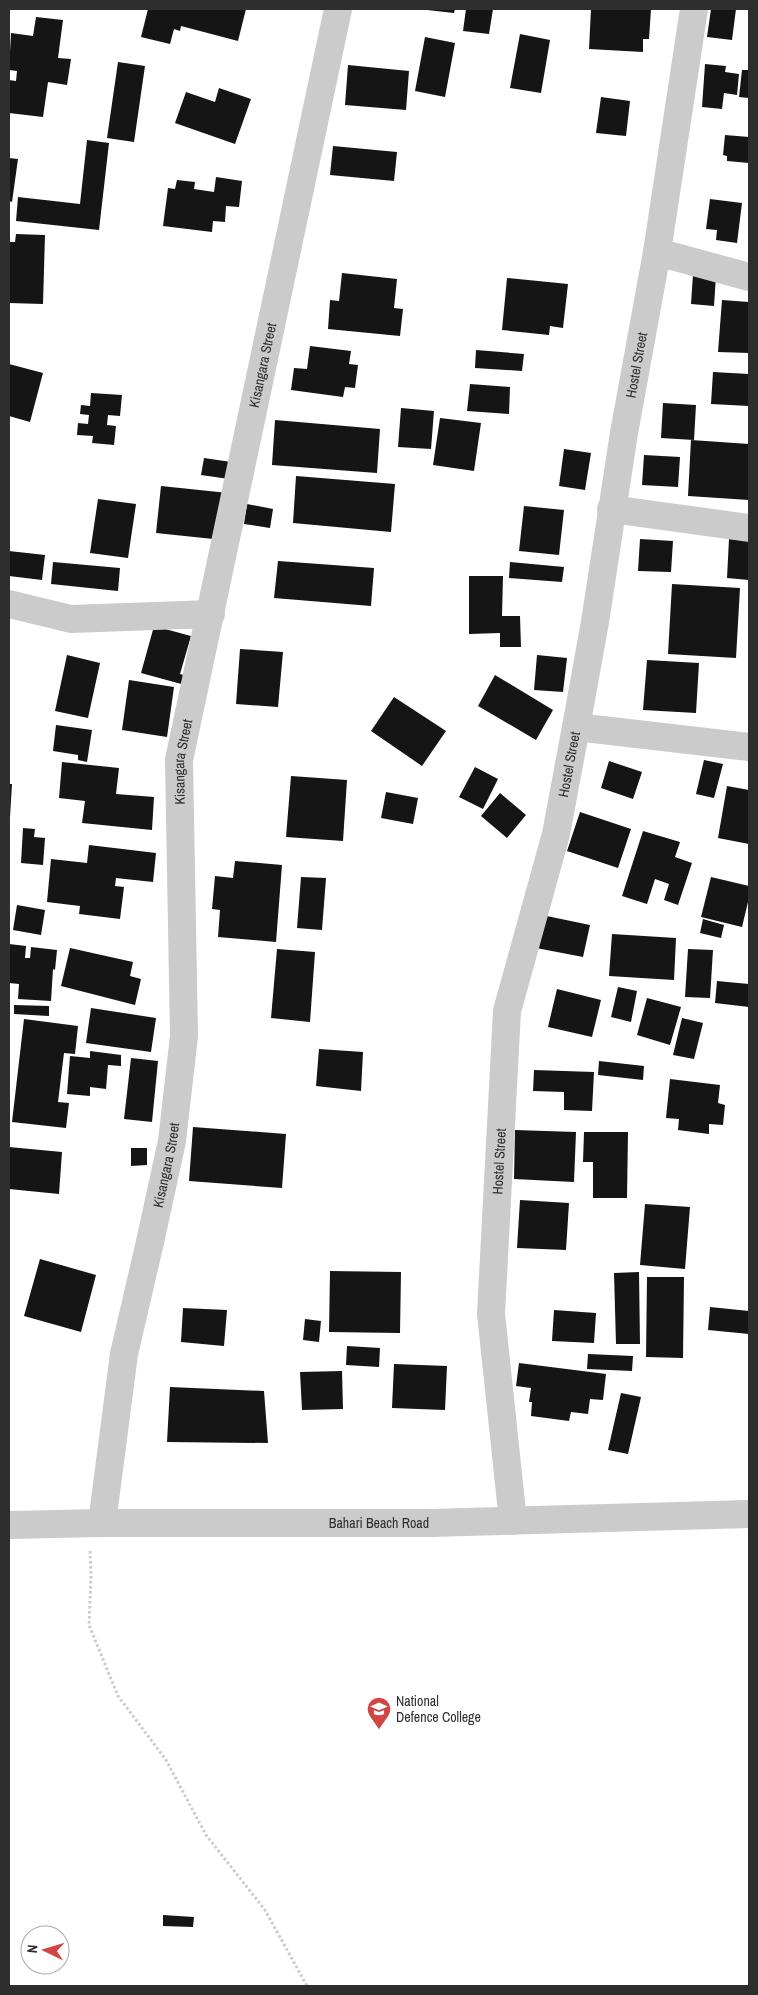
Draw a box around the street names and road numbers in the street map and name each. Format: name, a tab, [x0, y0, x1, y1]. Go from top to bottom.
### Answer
street label: Kisangara Street	[245, 321, 280, 409]
street label: Hostel Street	[622, 331, 651, 399]
street label: Kisangara Street	[170, 717, 196, 805]
street label: Hostel Street	[554, 730, 584, 799]
street label: Kisangara Street	[149, 1122, 183, 1209]
street label: Hostel Street	[488, 1128, 510, 1195]
street label: Bahari Beach Road	[329, 1514, 429, 1532]

